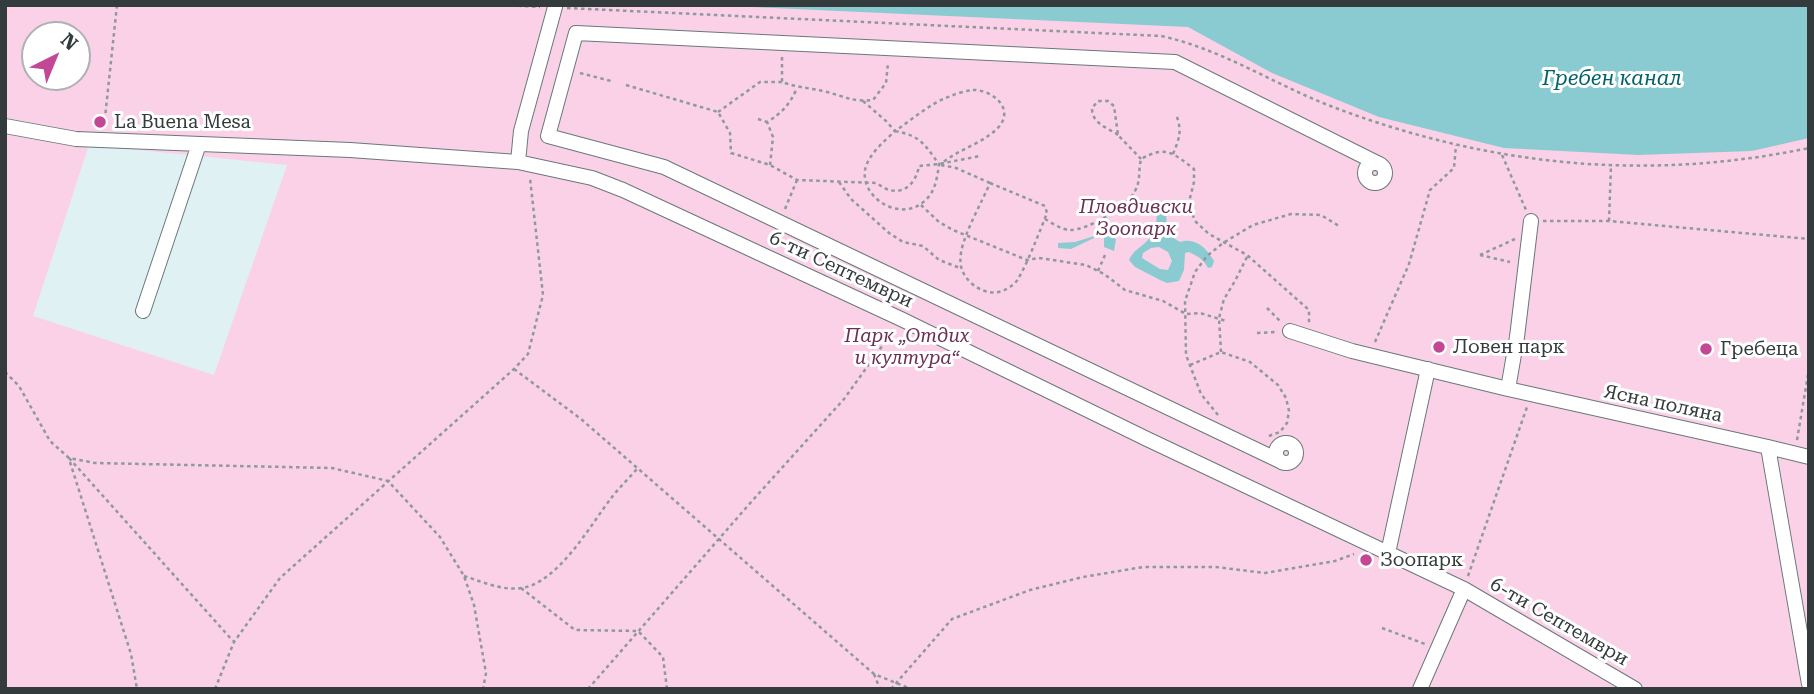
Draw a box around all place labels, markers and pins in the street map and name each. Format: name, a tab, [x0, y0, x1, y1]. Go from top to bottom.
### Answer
place label: La Buena Mesa	[114, 111, 251, 133]
marker: La Buena Mesa	[92, 114, 108, 130]
place label: Ловен парк	[1453, 336, 1565, 358]
place label: Гребеца	[1720, 338, 1798, 360]
marker: Ловен парк	[1431, 339, 1447, 355]
marker: Гребеца	[1698, 341, 1714, 357]
place label: Зоопарк	[1380, 549, 1463, 571]
marker: Зоопарк	[1358, 552, 1374, 568]

